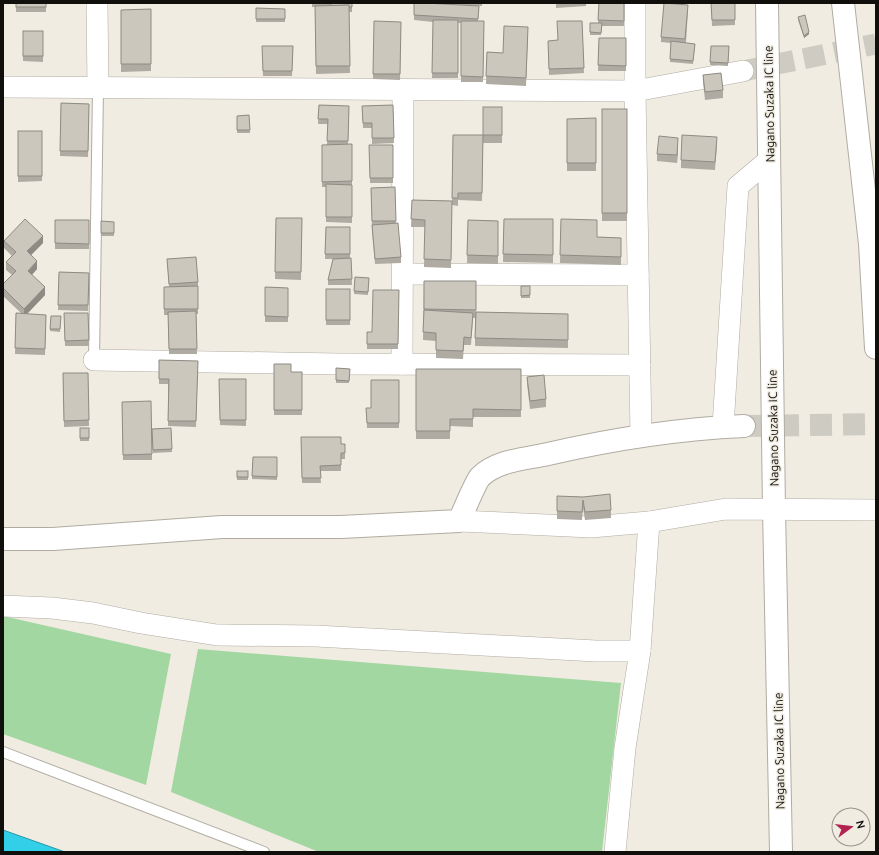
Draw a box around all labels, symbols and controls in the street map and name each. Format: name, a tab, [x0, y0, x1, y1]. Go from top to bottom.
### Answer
street label: Nagano Suzaka IC line	[761, 45, 777, 163]
street label: Nagano Suzaka IC line	[765, 369, 781, 487]
street label: Nagano Suzaka IC line	[771, 692, 787, 810]
north arrow	[831, 807, 871, 847]
text: N	[854, 819, 868, 830]

